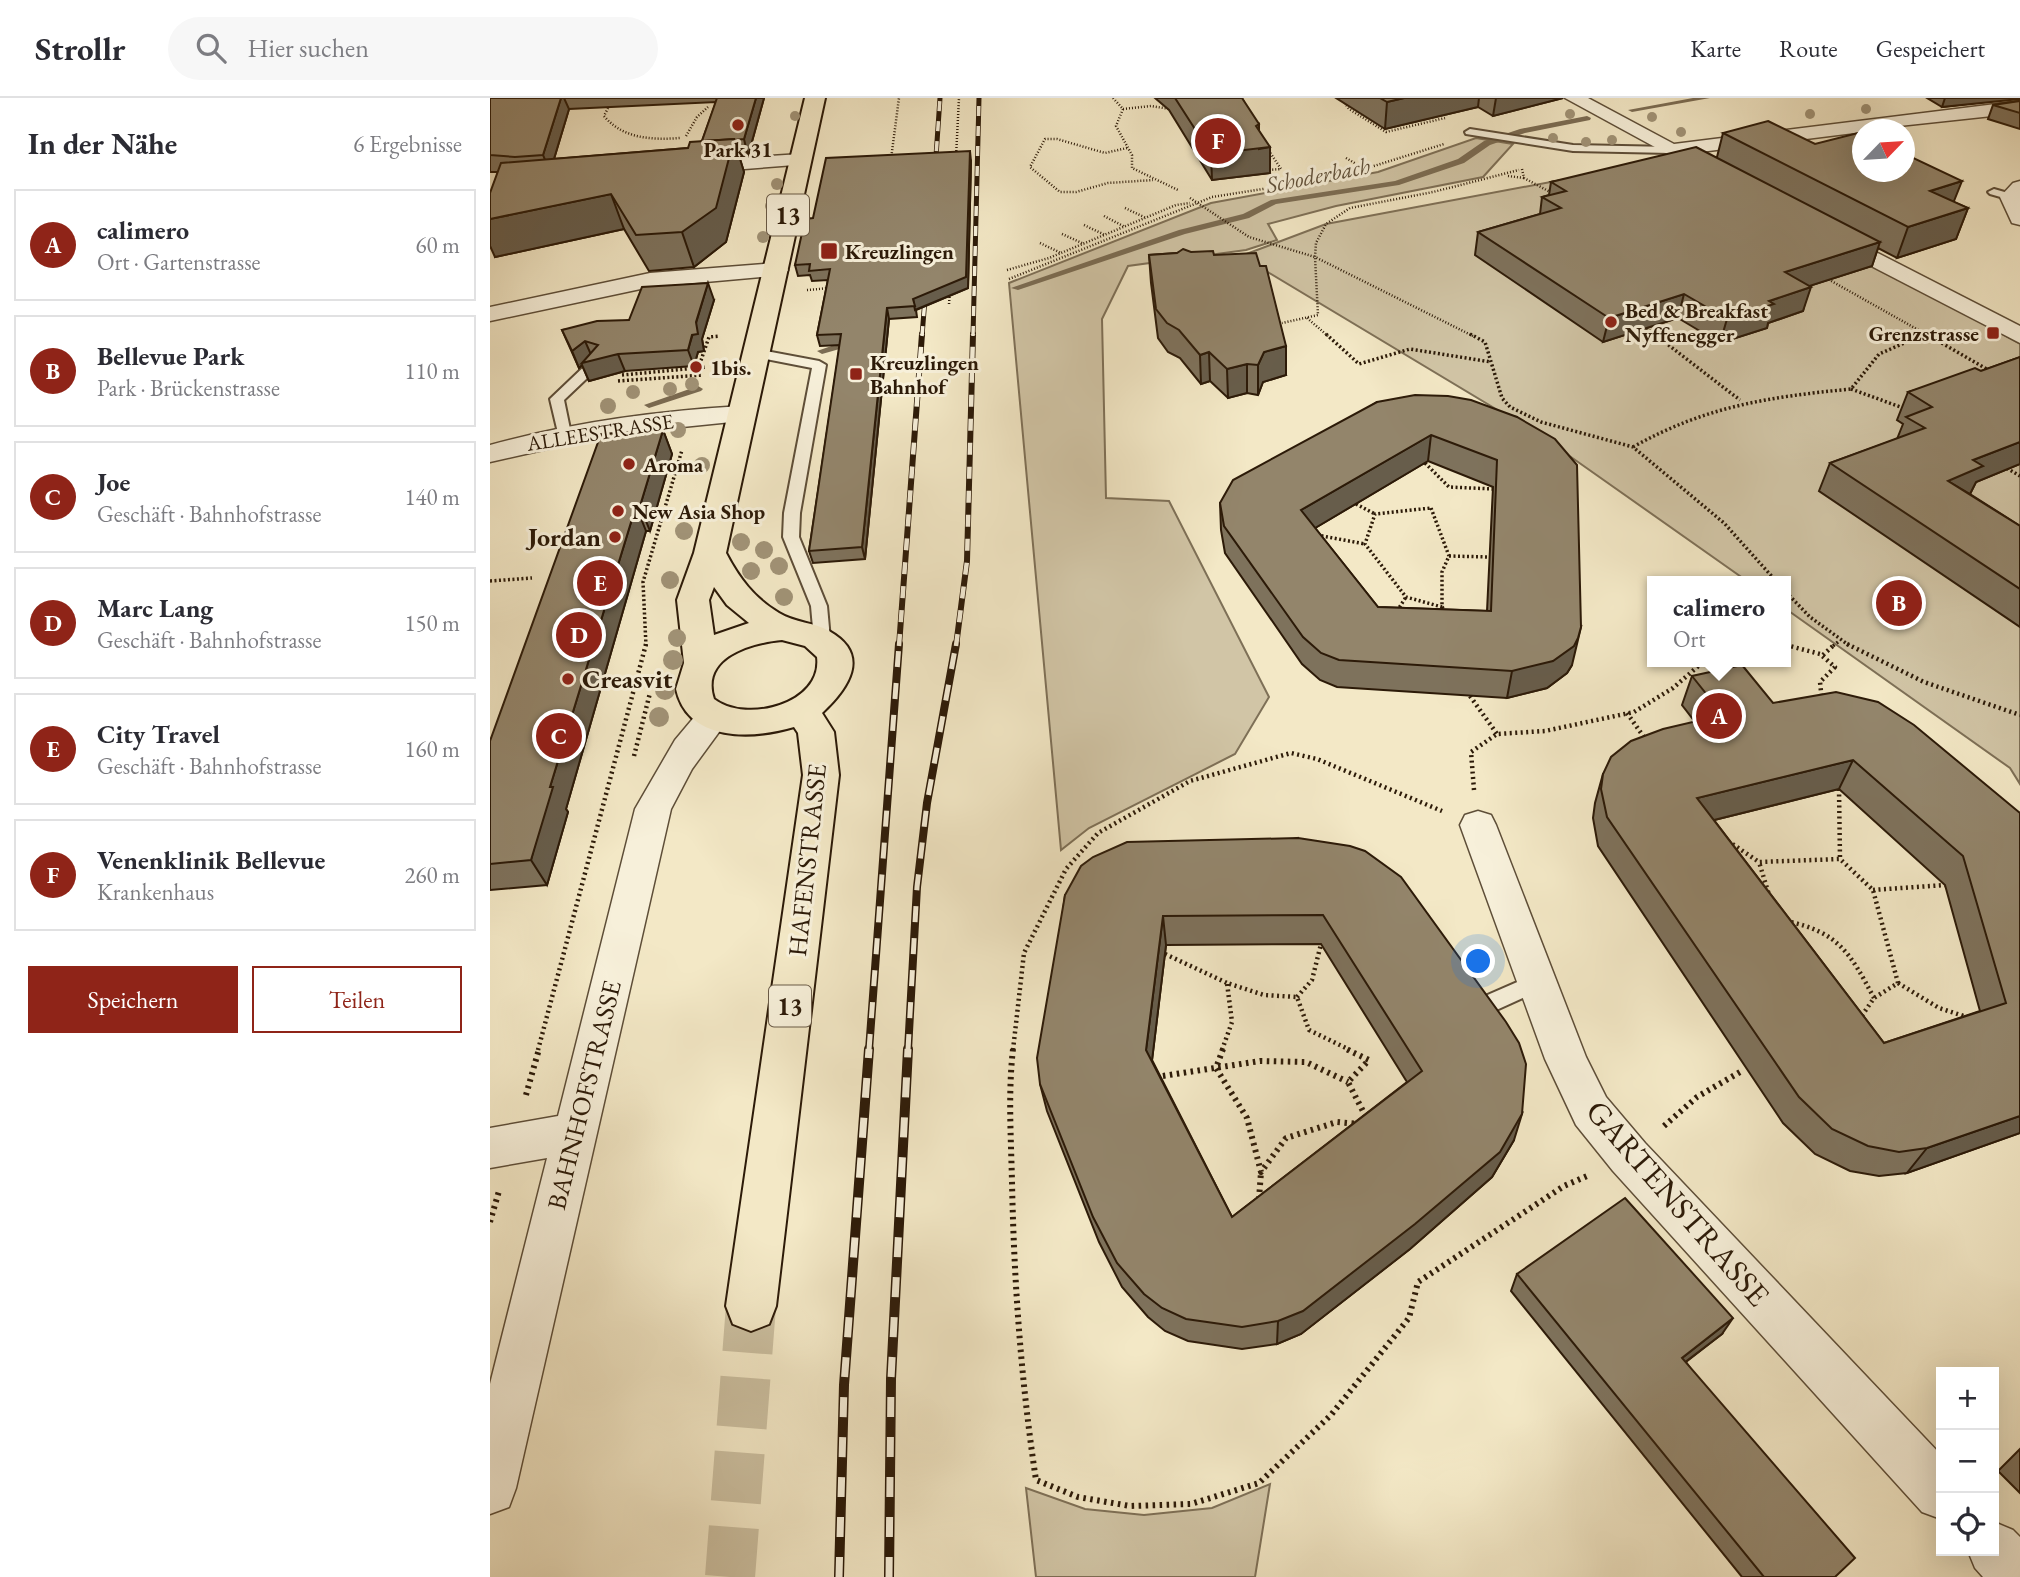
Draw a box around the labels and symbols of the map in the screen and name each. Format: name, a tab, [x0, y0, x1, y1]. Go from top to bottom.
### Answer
pin: F	[1195, 115, 1241, 167]
marker: Park 31	[730, 117, 746, 133]
north arrow	[1852, 119, 1915, 182]
place label: Park 31	[704, 136, 772, 163]
water label: Schoderbach	[1262, 150, 1373, 200]
road number: 13	[767, 194, 809, 236]
place label: Kreuzlingen	[845, 238, 954, 265]
marker: Kreuzlingen	[819, 241, 839, 261]
place label: Bed & Breakfast Nyffenegger	[1625, 297, 1768, 348]
marker: Bed & Breakfast Nyffenegger	[1603, 314, 1619, 330]
place label: Grenzstrasse	[1869, 320, 1979, 347]
marker: Grenzstrasse	[1985, 325, 2001, 341]
place label: Kreuzlingen Bahnhof	[870, 349, 979, 400]
place label: 1bis.	[710, 354, 751, 381]
marker: 1bis.	[688, 359, 704, 375]
marker: Kreuzlingen Bahnhof	[848, 366, 864, 382]
street label: ALLEESTRASSE	[524, 407, 675, 457]
place label: Aroma	[642, 451, 704, 478]
marker: Aroma	[621, 456, 637, 472]
place label: New Asia Shop	[632, 498, 765, 525]
marker: New Asia Shop	[610, 503, 626, 519]
place label: Jordan	[525, 520, 601, 554]
marker: Jordan	[607, 529, 623, 545]
pin: E	[577, 557, 623, 609]
pin: B	[1876, 577, 1922, 629]
pin: D	[556, 609, 602, 661]
place label: Creasvit	[582, 662, 673, 696]
marker: Creasvit	[560, 671, 576, 687]
pin: A	[1696, 690, 1742, 742]
pin: C	[536, 710, 582, 762]
street label: HAFENSTRASSE	[780, 762, 834, 958]
your location	[1461, 944, 1495, 978]
street label: BAHNHOFSTRASSE	[539, 977, 629, 1213]
road number: 13	[769, 986, 811, 1026]
street label: GARTENSTRASSE	[1577, 1091, 1779, 1315]

